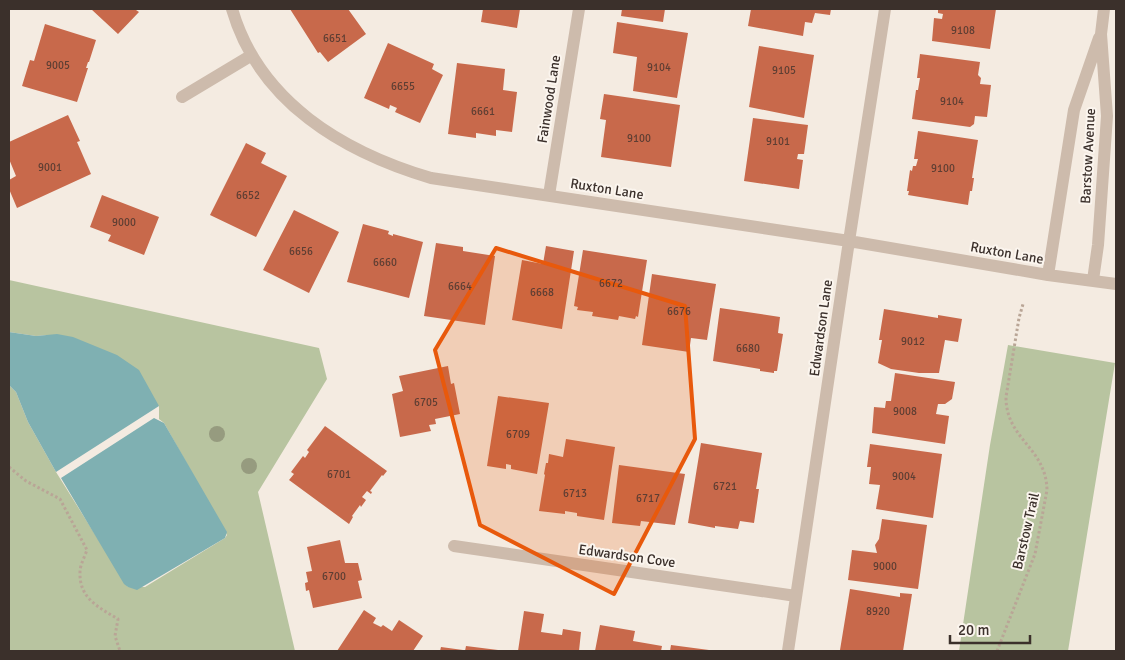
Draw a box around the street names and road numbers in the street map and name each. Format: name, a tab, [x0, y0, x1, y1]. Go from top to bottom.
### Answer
street label: Fainwood Lane	[534, 54, 564, 144]
street label: Barstow Avenue	[1077, 108, 1099, 204]
street label: Ruxton Lane	[569, 175, 645, 203]
street label: Ruxton Lane	[969, 238, 1045, 268]
street label: Edwardson Lane	[806, 278, 836, 378]
street label: Barstow Trail	[1009, 491, 1043, 571]
street label: Edwardson Cove	[578, 541, 676, 571]

